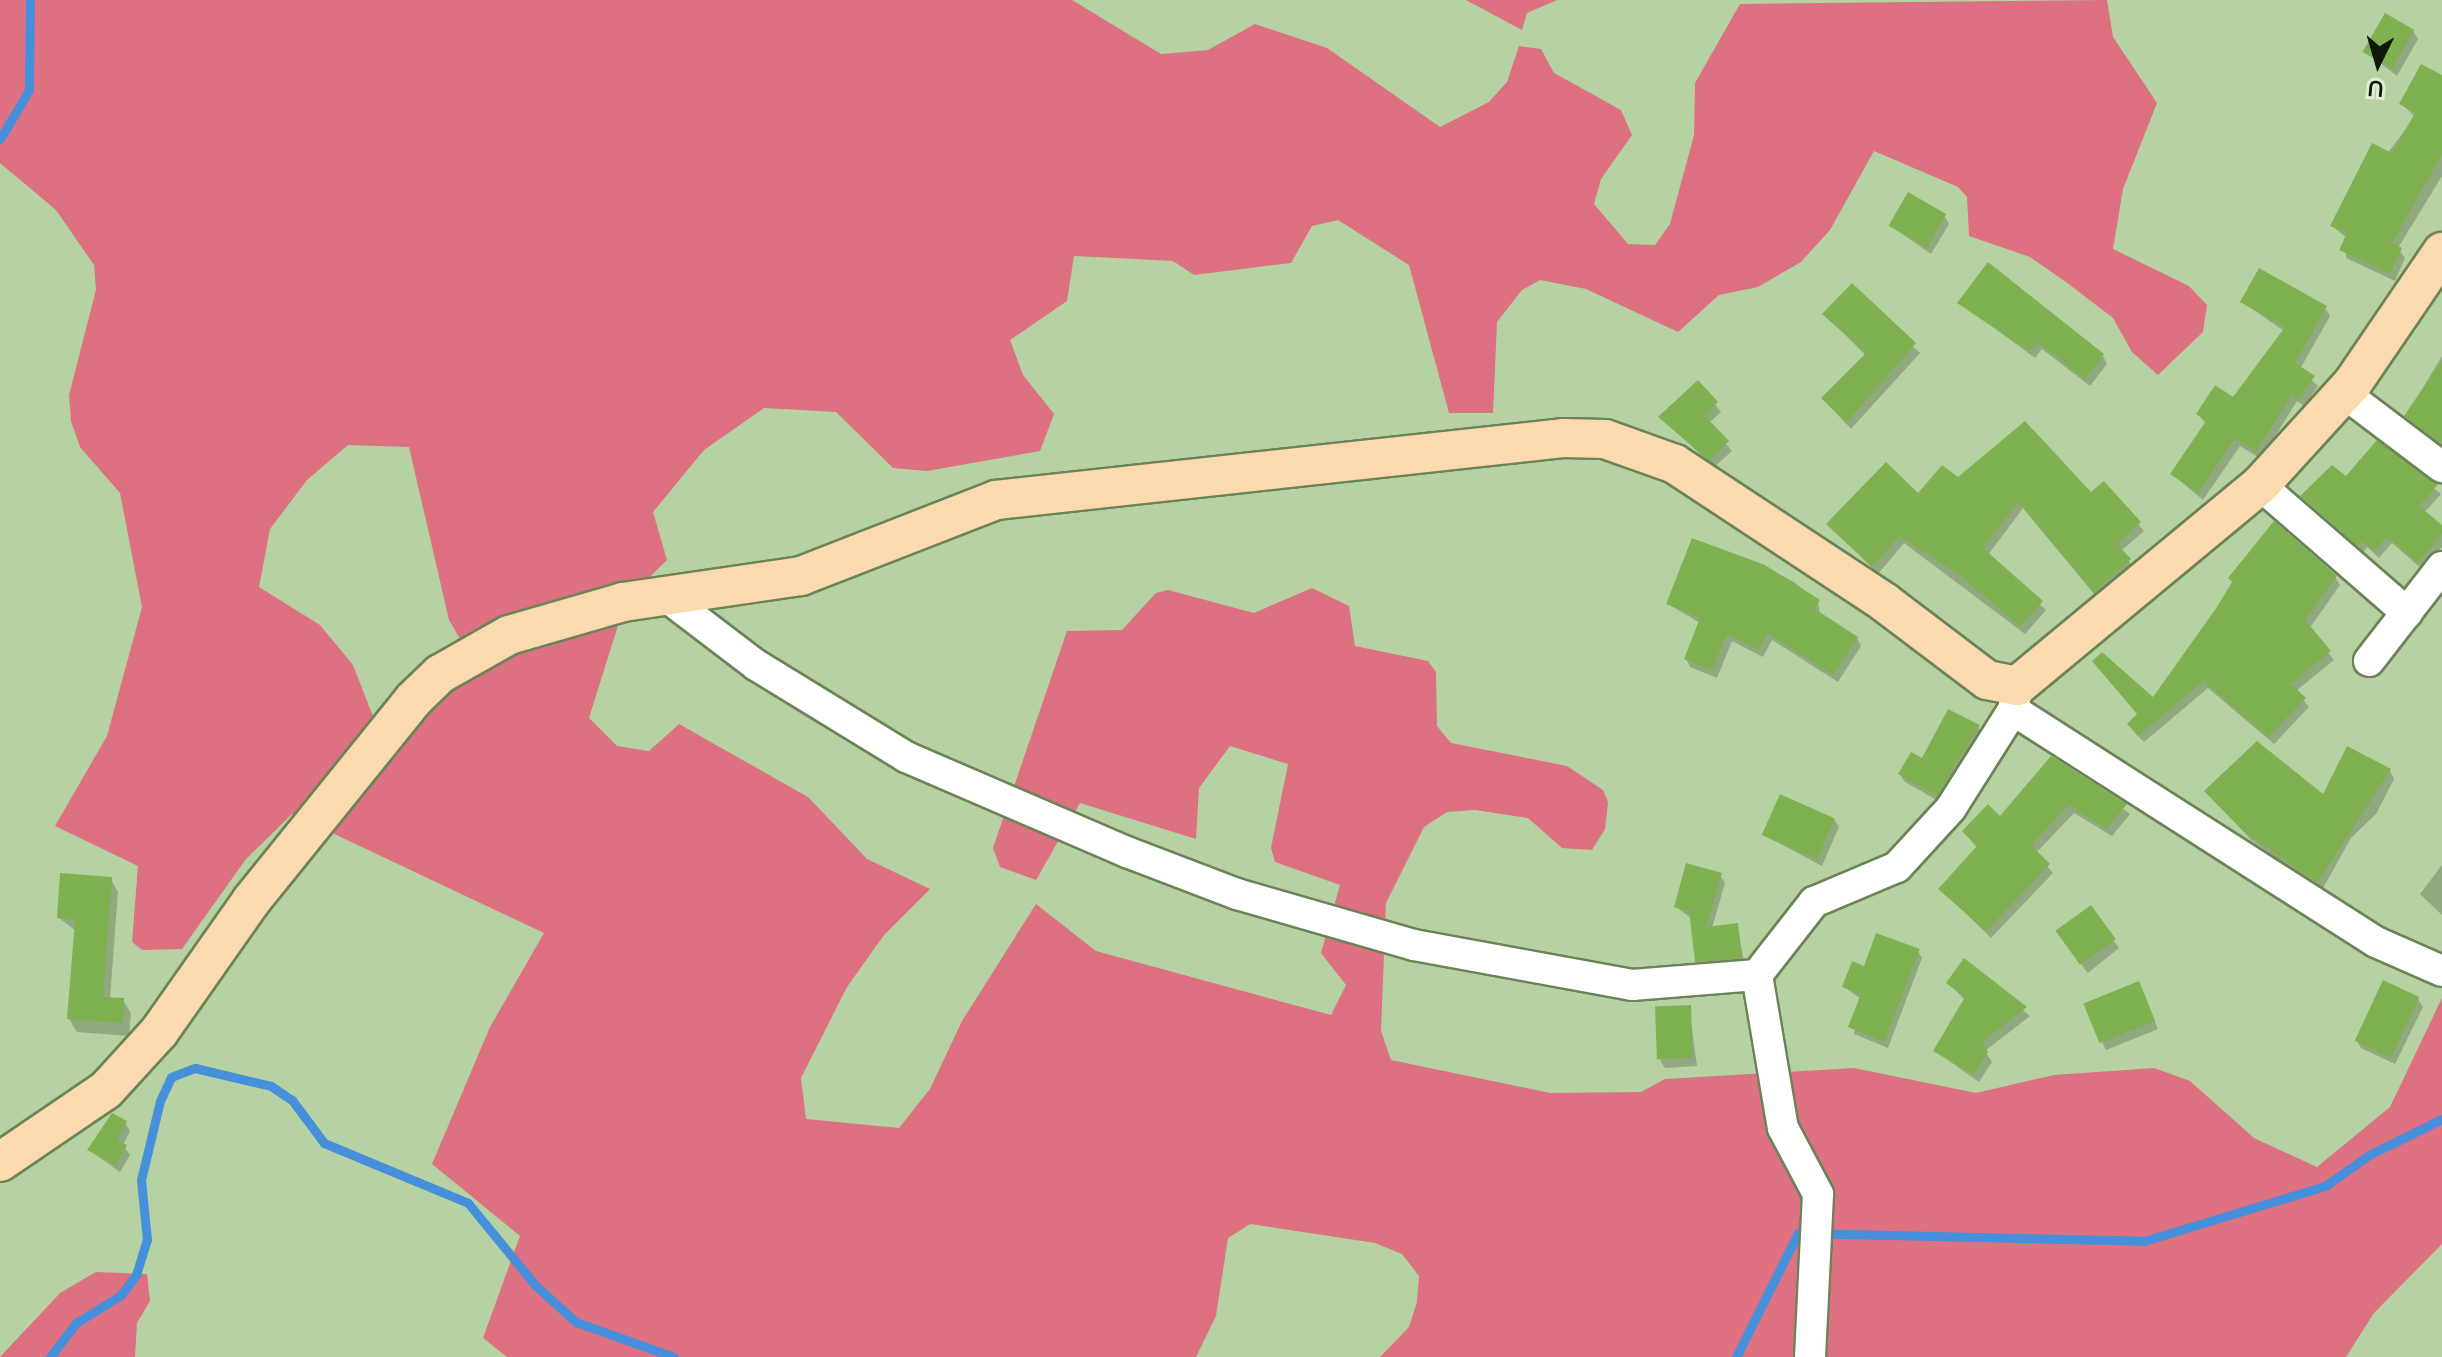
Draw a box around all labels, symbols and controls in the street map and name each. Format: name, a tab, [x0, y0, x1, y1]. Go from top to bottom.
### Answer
north arrow	[2338, 24, 2418, 104]
text: U	[2367, 72, 2385, 104]

